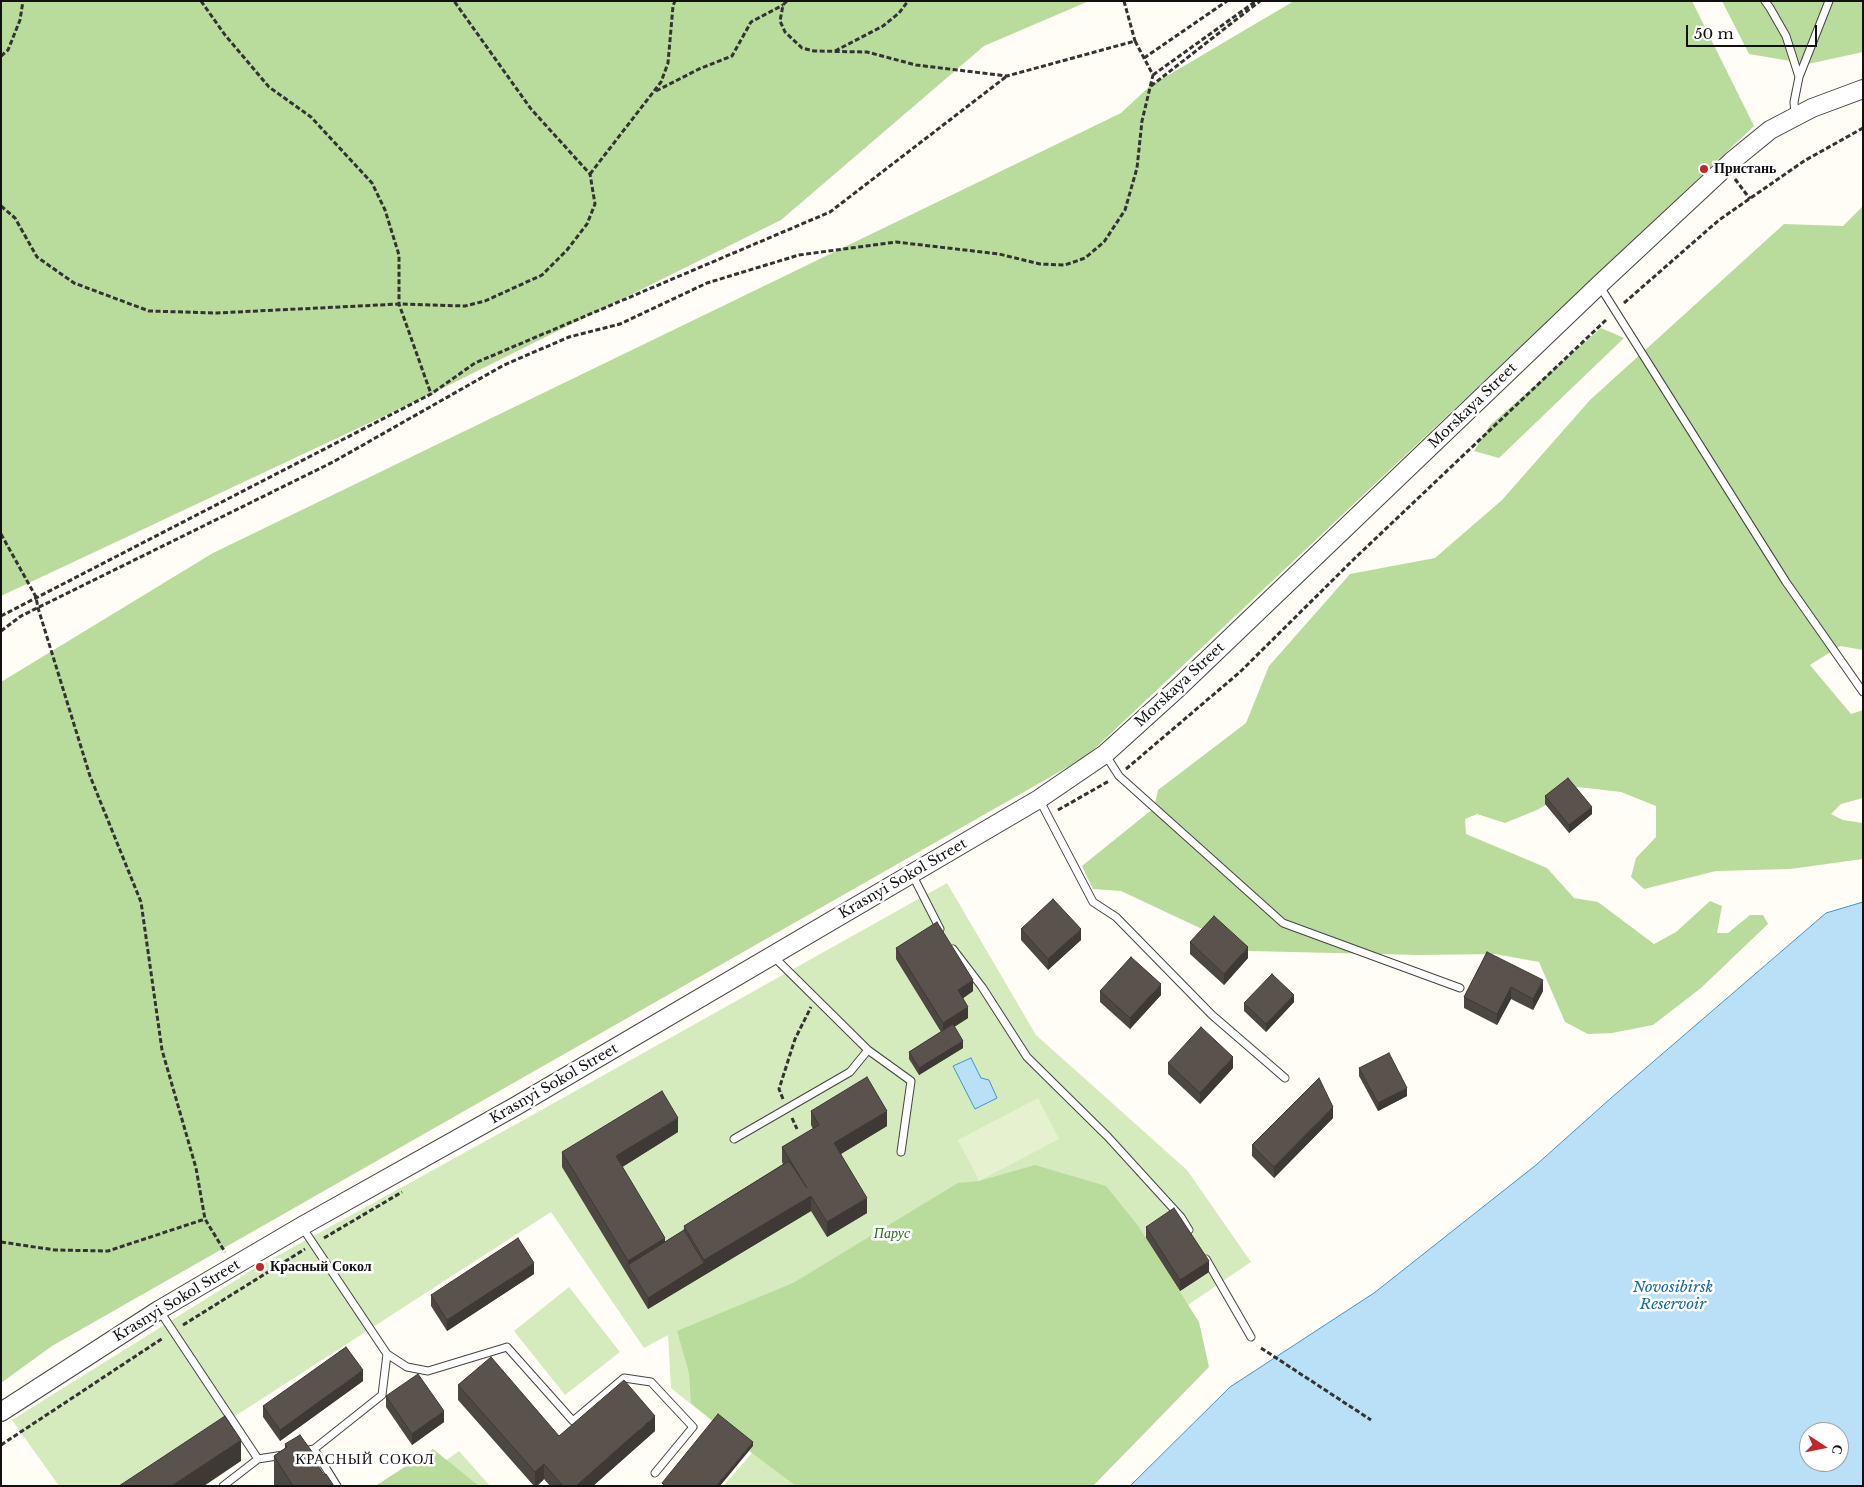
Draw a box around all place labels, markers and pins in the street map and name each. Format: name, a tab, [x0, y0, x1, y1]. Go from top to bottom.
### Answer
place label: Пристань	[1714, 161, 1776, 177]
marker: Пристань	[1698, 163, 1710, 175]
place label: Красный Сокол	[270, 1259, 372, 1275]
marker: Красный Сокол	[254, 1261, 266, 1273]

